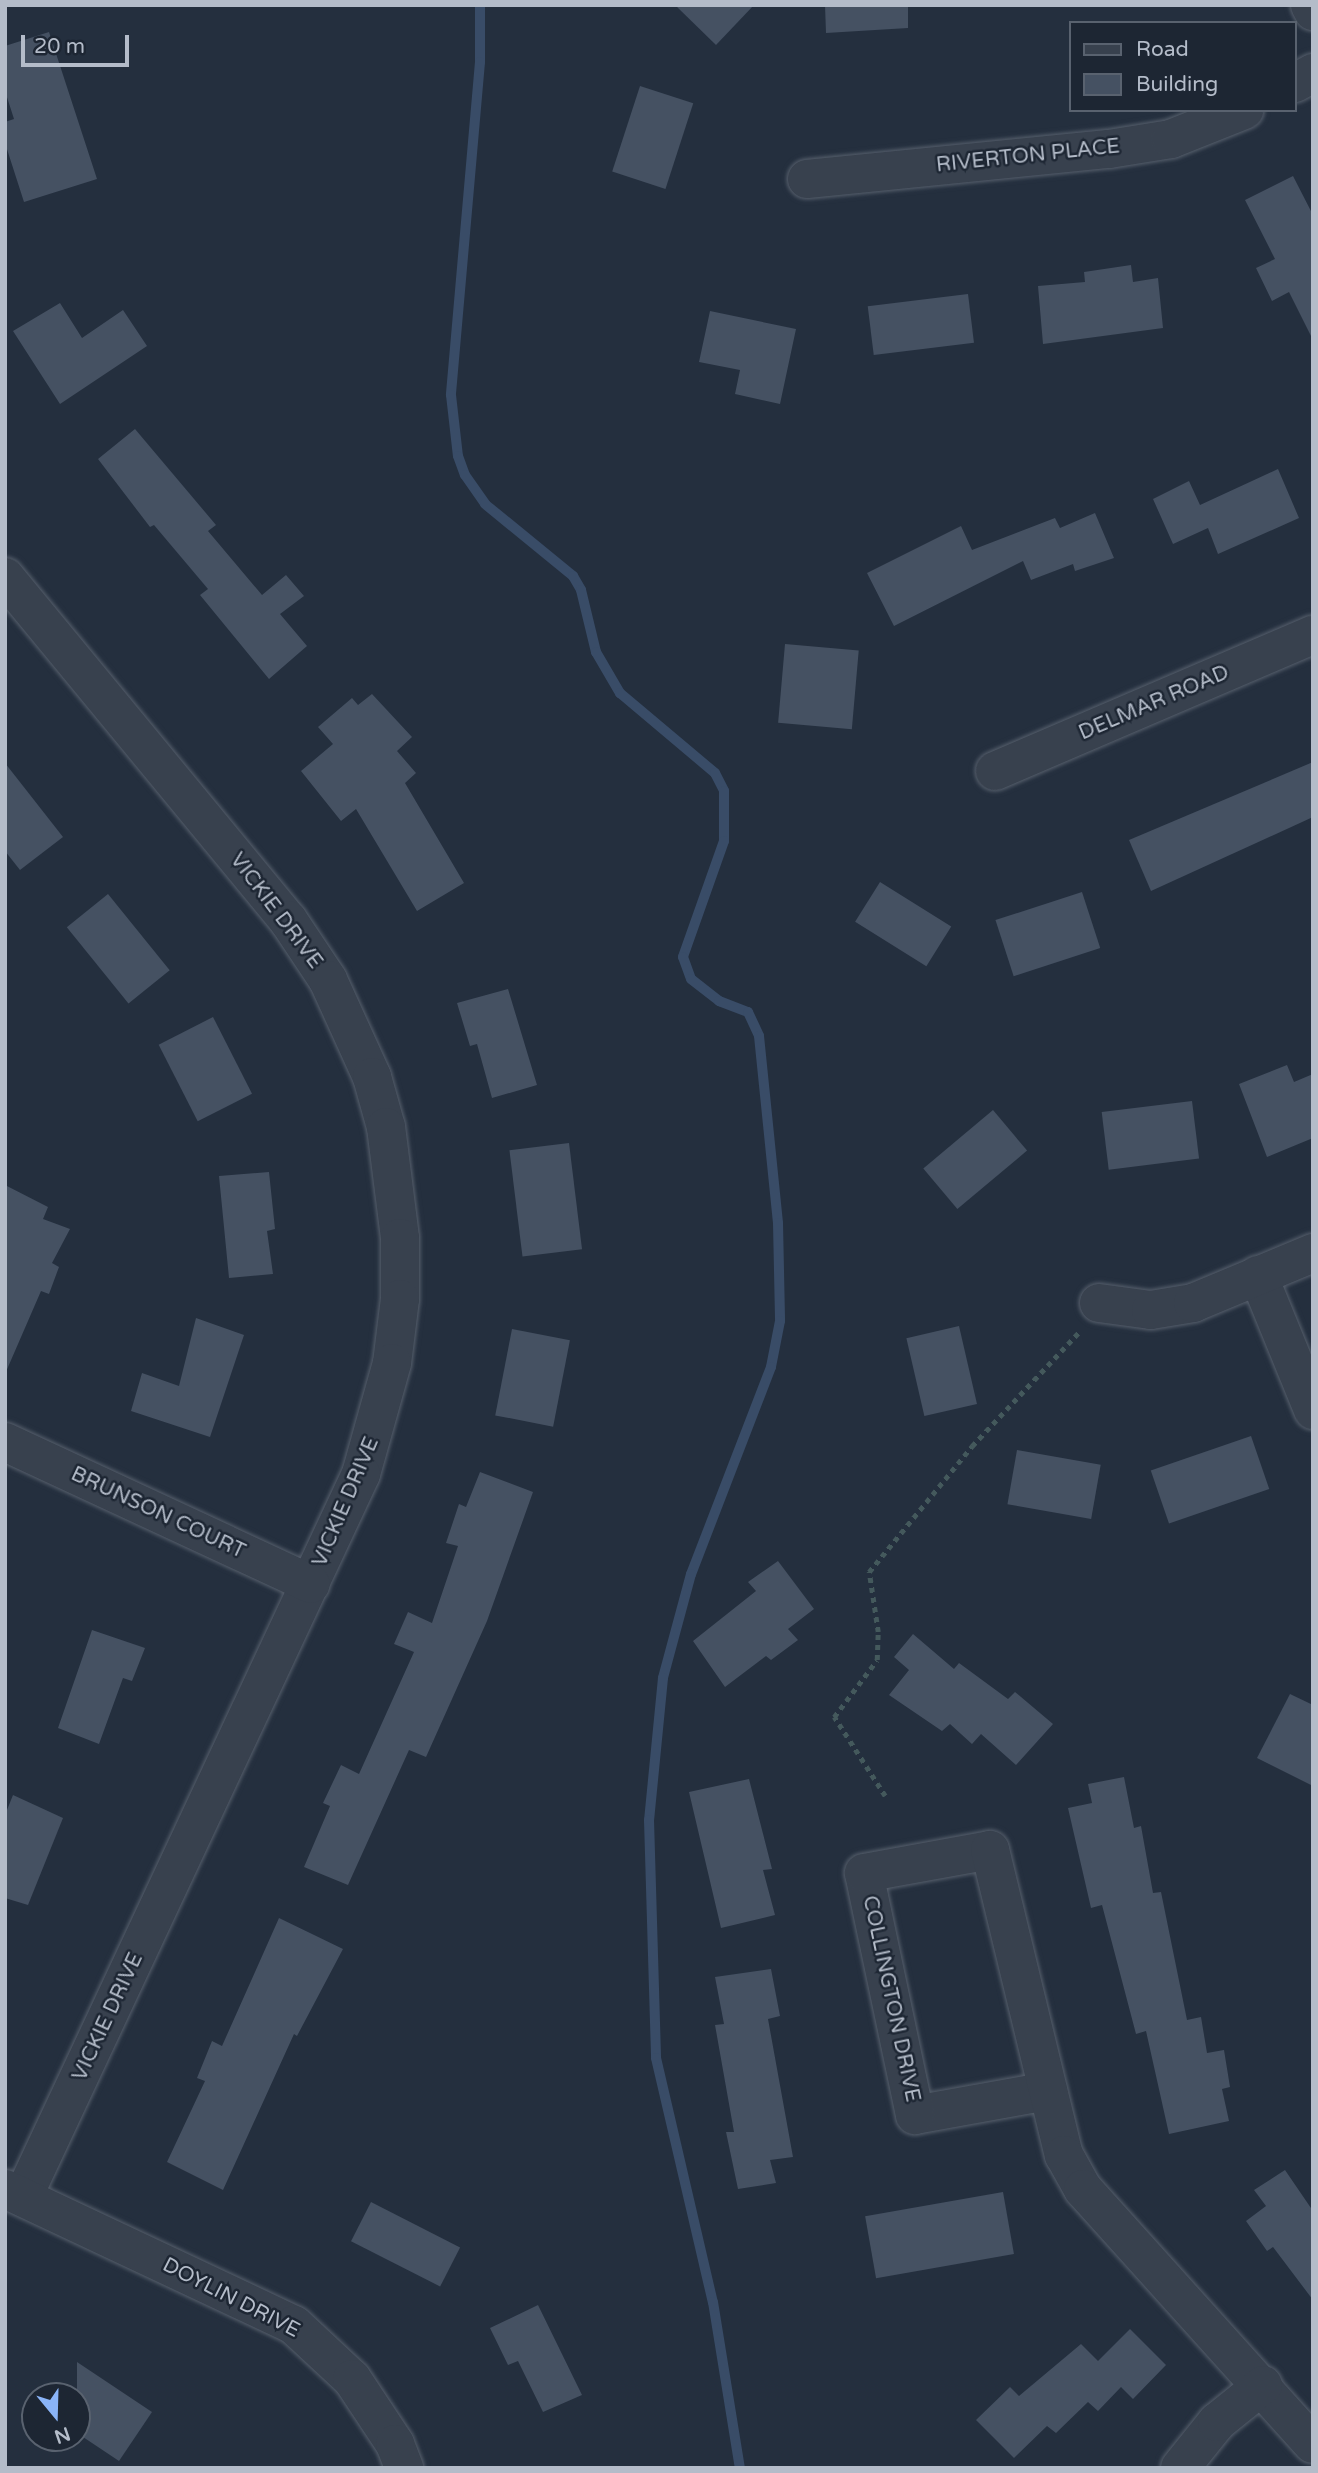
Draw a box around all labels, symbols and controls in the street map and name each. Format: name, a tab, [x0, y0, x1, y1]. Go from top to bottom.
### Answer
scale bar	[24, 21, 133, 65]
legend	[1070, 21, 1297, 112]
text: 20 m	[34, 34, 85, 59]
text: Road	[1136, 37, 1189, 62]
text: Building	[1136, 72, 1218, 97]
street label: RIVERTON PLACE	[935, 134, 1121, 178]
street label: DELMAR ROAD	[1075, 660, 1233, 746]
street label: VICKIE DRIVE	[224, 848, 328, 974]
street label: VICKIE DRIVE	[307, 1433, 385, 1571]
street label: BRUNSON COURT	[67, 1462, 249, 1564]
street label: COLLINGTON DRIVE	[857, 1893, 925, 2105]
street label: VICKIE DRIVE	[67, 1949, 149, 2085]
street label: DOYLIN DRIVE	[158, 2253, 304, 2343]
north arrow	[21, 2382, 91, 2452]
text: N	[51, 2422, 73, 2448]

